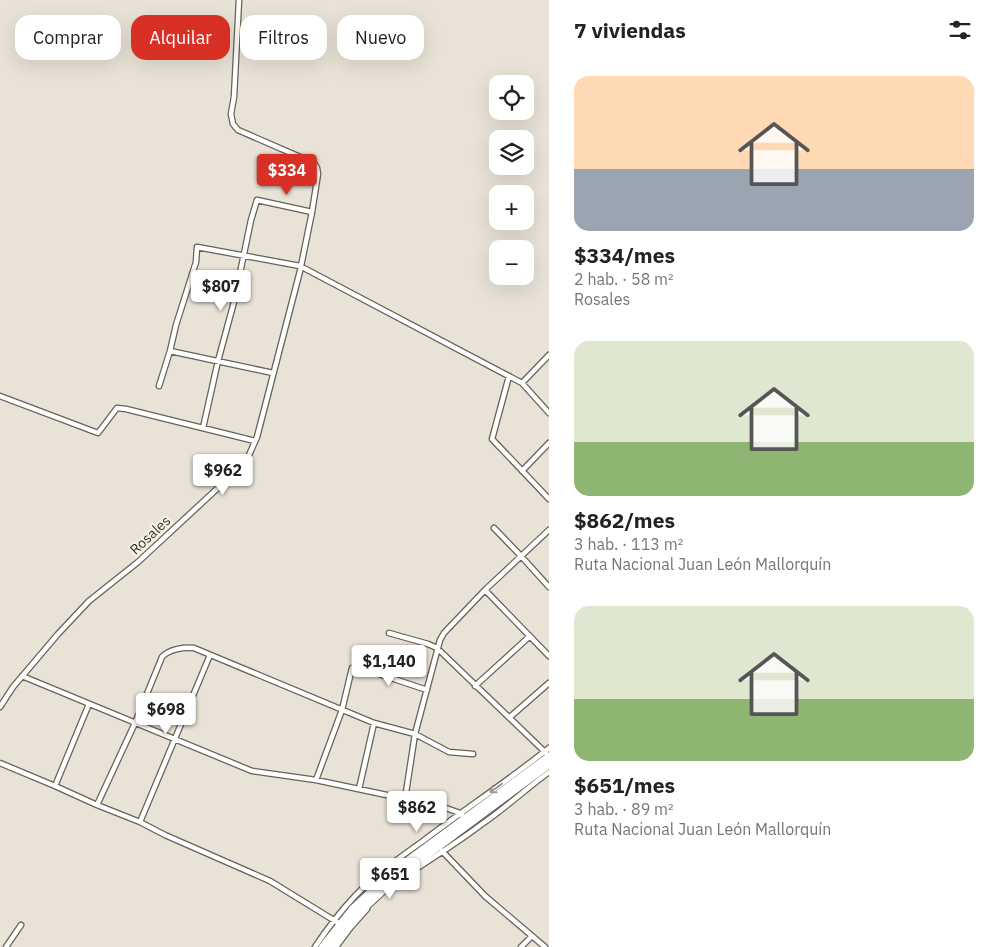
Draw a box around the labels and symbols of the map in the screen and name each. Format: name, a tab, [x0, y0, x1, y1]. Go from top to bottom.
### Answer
pin: $334	[257, 154, 317, 196]
pin: $807	[191, 270, 251, 312]
pin: $962	[193, 454, 253, 496]
street label: Rosales	[126, 512, 174, 558]
pin: $1,140	[348, 644, 430, 687]
pin: $698	[136, 692, 196, 735]
one-way arrow	[490, 783, 504, 793]
pin: $862	[387, 790, 447, 833]
pin: $651	[360, 858, 420, 900]

